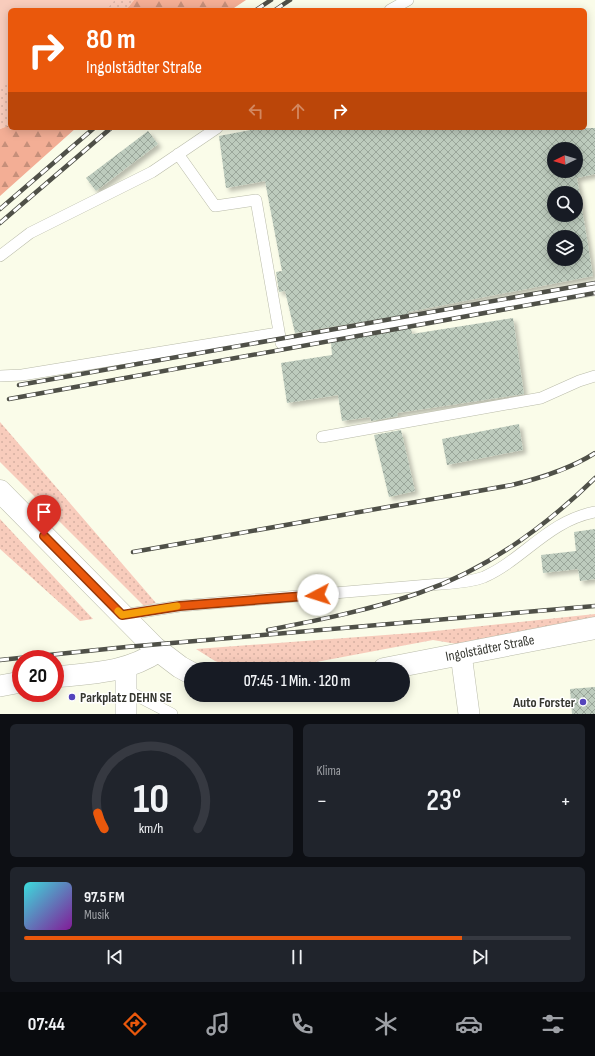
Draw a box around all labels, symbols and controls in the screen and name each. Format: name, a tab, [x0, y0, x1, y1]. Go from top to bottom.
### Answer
text: 80 m	[86, 23, 135, 56]
icon: right	[20, 24, 72, 76]
text: Ingolstädter Straße	[86, 57, 202, 78]
icon: left	[245, 100, 267, 122]
icon: ahead	[287, 100, 309, 122]
icon: right	[329, 100, 351, 122]
north arrow	[547, 142, 583, 178]
map controls	[547, 142, 583, 266]
button: search	[547, 186, 583, 222]
button: layers	[547, 230, 583, 266]
pin	[27, 495, 61, 536]
icon: arrive	[33, 501, 55, 523]
position arrow	[297, 574, 339, 616]
street label: Ingolstädter Straße	[444, 631, 536, 665]
speed limit sign: 20	[12, 650, 64, 702]
text: 07:45 · 1 Min. · 120 m	[244, 672, 350, 691]
place label: Parkplatz DEHN SE	[80, 689, 172, 706]
marker: Parkplatz DEHN SE	[67, 692, 77, 702]
place label: Auto Forster	[512, 694, 576, 711]
marker: Auto Forster	[578, 697, 588, 707]
text: Klima	[317, 763, 341, 779]
text: 10	[133, 774, 169, 823]
text: 23°	[426, 783, 461, 819]
text: −	[317, 788, 327, 815]
text: +	[560, 788, 571, 815]
text: km/h	[139, 819, 164, 836]
text: 97.5 FM	[84, 888, 124, 907]
text: Musik	[84, 907, 109, 923]
icon: previous	[104, 946, 126, 968]
icon: pause	[286, 946, 308, 968]
icon: next	[469, 946, 491, 968]
icon: directions	[121, 1010, 149, 1038]
icon: music	[204, 1010, 232, 1038]
icon: phone	[288, 1010, 316, 1038]
icon: climate	[372, 1010, 400, 1038]
icon: car	[455, 1010, 483, 1038]
icon: filters	[539, 1010, 567, 1038]
text: 07:44	[28, 1014, 65, 1035]

